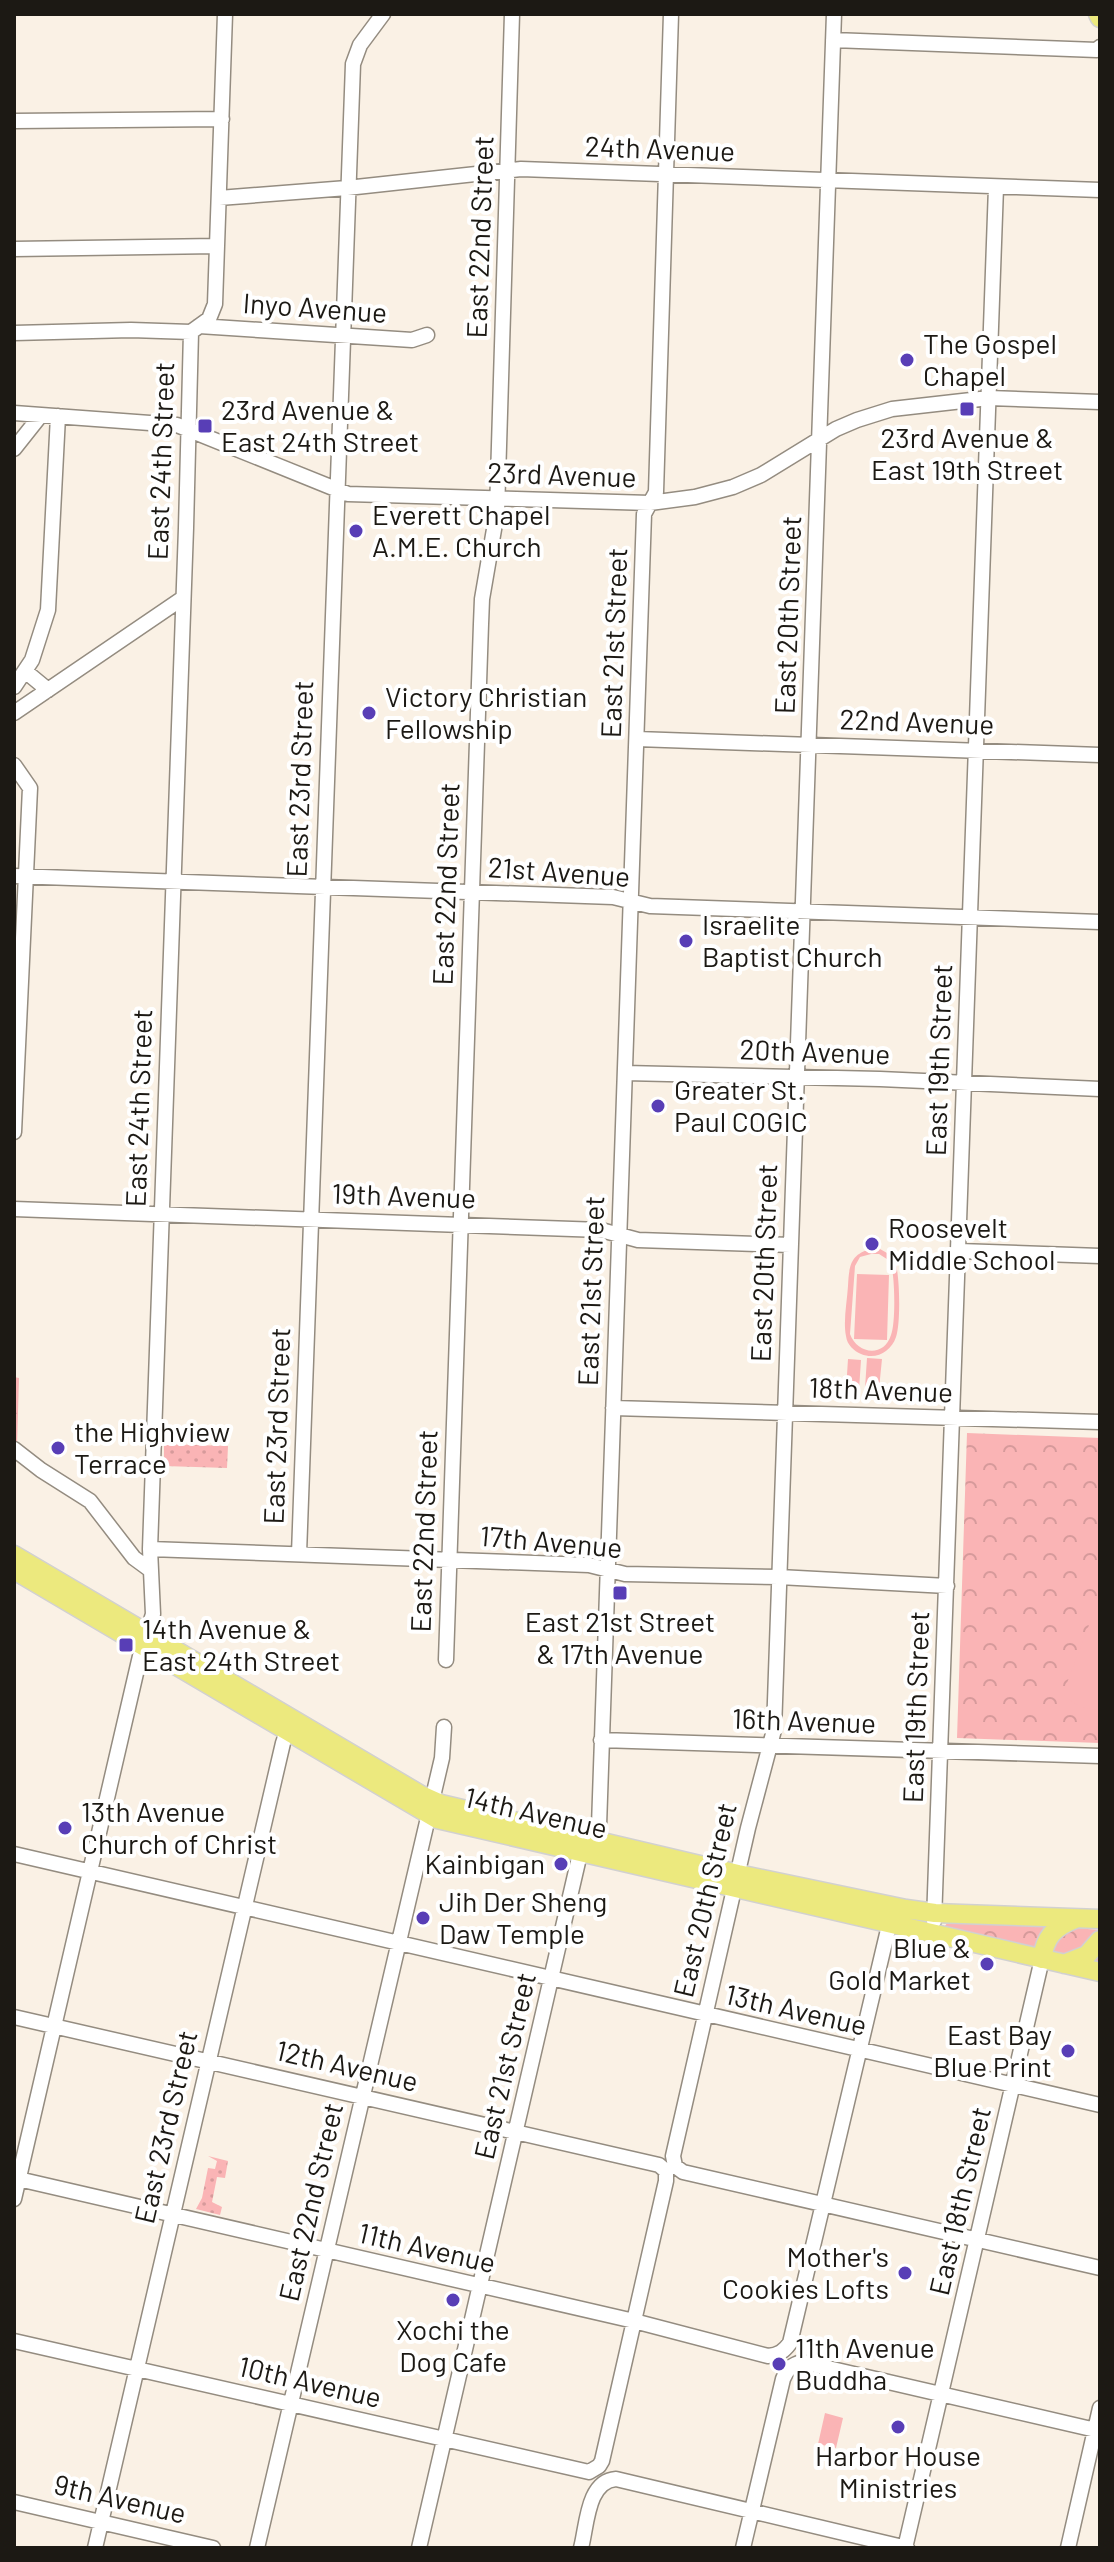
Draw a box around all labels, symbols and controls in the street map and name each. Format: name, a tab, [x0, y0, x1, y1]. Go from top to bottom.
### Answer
street label: 24th Avenue	[584, 128, 736, 168]
street label: East 22nd Street	[458, 135, 500, 339]
street label: Inyo Avenue	[242, 285, 388, 329]
place label: The Gospel Chapel	[923, 326, 1057, 392]
marker: The Gospel Chapel	[898, 351, 916, 369]
street label: East 24th Street	[140, 361, 180, 561]
place label: 23rd Avenue & East 24th Street	[221, 392, 419, 458]
marker: 23rd Avenue & East 19th Street	[958, 400, 976, 418]
marker: 23rd Avenue & East 24th Street	[196, 417, 214, 435]
place label: 23rd Avenue & East 19th Street	[871, 420, 1063, 486]
street label: 23rd Avenue	[487, 454, 637, 494]
place label: Everett Chapel A.M.E. Church	[372, 497, 550, 563]
street label: East 20th Street	[767, 515, 807, 715]
marker: Everett Chapel A.M.E. Church	[347, 522, 365, 540]
street label: East 21st Street	[593, 547, 633, 739]
place label: Victory Christian Fellowship	[385, 679, 587, 745]
street label: East 23rd Street	[279, 680, 319, 878]
street label: 22nd Avenue	[839, 701, 995, 741]
marker: Victory Christian Fellowship	[360, 704, 378, 722]
street label: East 22nd Street	[424, 782, 466, 986]
street label: 21st Avenue	[487, 849, 631, 893]
place label: Israelite Baptist Church	[702, 907, 883, 973]
marker: Israelite Baptist Church	[677, 932, 695, 950]
street label: East 19th Street	[918, 963, 958, 1157]
street label: East 24th Street	[118, 1008, 158, 1208]
street label: 20th Avenue	[739, 1031, 891, 1071]
place label: Greater St. Paul COGIC	[674, 1072, 808, 1138]
marker: Greater St. Paul COGIC	[649, 1097, 667, 1115]
street label: East 20th Street	[743, 1163, 783, 1363]
street label: 19th Avenue	[331, 1175, 477, 1215]
street label: East 21st Street	[570, 1195, 610, 1387]
place label: Roosevelt Middle School	[888, 1210, 1055, 1276]
marker: Roosevelt Middle School	[863, 1235, 881, 1253]
street label: East 23rd Street	[256, 1327, 296, 1525]
street label: 18th Avenue	[808, 1369, 954, 1409]
place label: the Highview Terrace	[74, 1414, 230, 1480]
street label: East 22nd Street	[402, 1429, 444, 1633]
marker: the Highview Terrace	[49, 1439, 67, 1457]
street label: 17th Avenue	[478, 1518, 624, 1564]
marker: East 21st Street & 17th Avenue	[611, 1584, 629, 1602]
place label: East 21st Street & 17th Avenue	[525, 1604, 715, 1670]
street label: East 19th Street	[895, 1610, 935, 1804]
place label: 14th Avenue & East 24th Street	[142, 1611, 340, 1677]
marker: 14th Avenue & East 24th Street	[117, 1636, 135, 1654]
street label: 16th Avenue	[731, 1700, 877, 1740]
street label: 14th Avenue	[462, 1779, 611, 1845]
place label: 13th Avenue Church of Christ	[81, 1794, 277, 1860]
street label: East 20th Street	[665, 1799, 743, 2000]
marker: 13th Avenue Church of Christ	[56, 1819, 74, 1837]
place label: Kainbigan	[425, 1846, 545, 1880]
marker: Kainbigan	[552, 1855, 570, 1873]
place label: Jih Der Sheng Daw Temple	[439, 1884, 607, 1950]
marker: Jih Der Sheng Daw Temple	[414, 1909, 432, 1927]
place label: Blue & Gold Market	[828, 1930, 971, 1996]
marker: Blue & Gold Market	[978, 1955, 996, 1973]
street label: East 21st Street	[466, 1969, 542, 2162]
street label: 13th Avenue	[722, 1976, 870, 2042]
place label: East Bay Blue Print	[933, 2017, 1052, 2083]
street label: East 23rd Street	[126, 2027, 204, 2227]
street label: 12th Avenue	[273, 2032, 422, 2098]
marker: East Bay Blue Print	[1059, 2042, 1077, 2060]
street label: East 22nd Street	[271, 2099, 349, 2304]
street label: East 18th Street	[921, 2103, 997, 2298]
street label: 11th Avenue	[355, 2215, 499, 2279]
place label: Mother's Cookies Lofts	[722, 2239, 889, 2305]
marker: Mother's Cookies Lofts	[896, 2264, 914, 2282]
marker: Xochi the Dog Cafe	[444, 2291, 462, 2309]
place label: Xochi the Dog Cafe	[396, 2312, 510, 2378]
place label: 11th Avenue Buddha	[795, 2330, 935, 2396]
street label: 10th Avenue	[236, 2348, 385, 2414]
marker: 11th Avenue Buddha	[770, 2355, 788, 2373]
marker: Harbor House Ministries	[889, 2418, 907, 2436]
place label: Harbor House Ministries	[815, 2438, 981, 2504]
street label: 9th Avenue	[51, 2466, 190, 2530]

